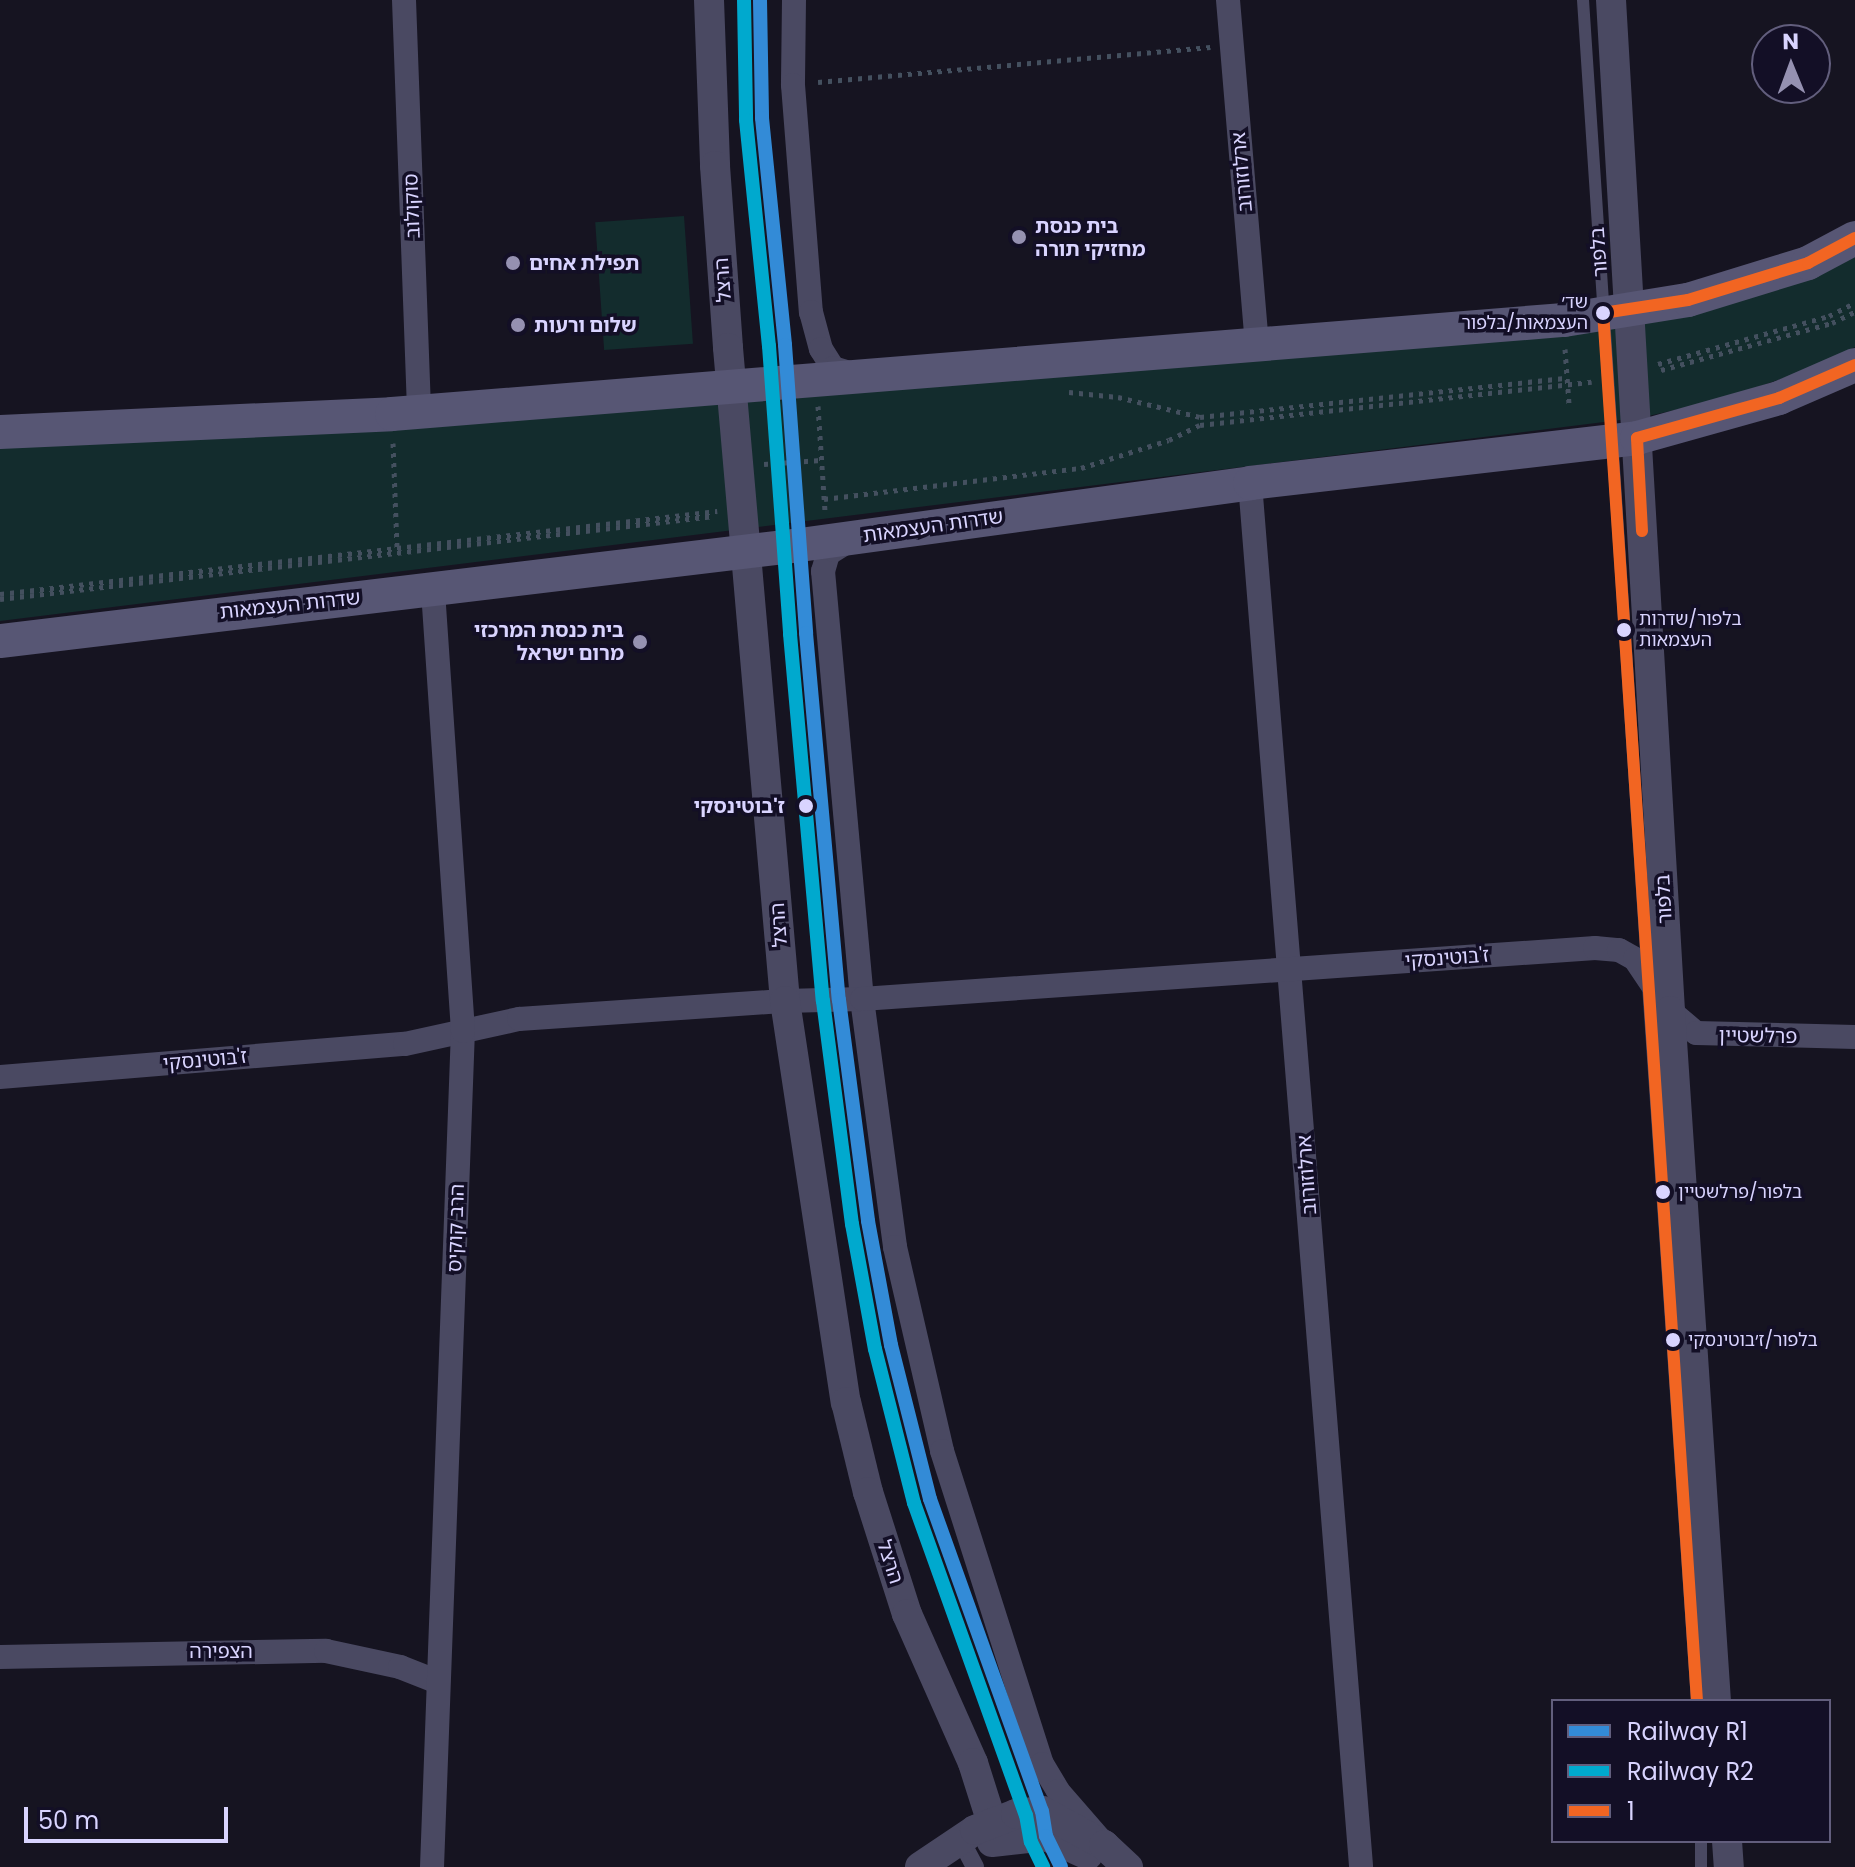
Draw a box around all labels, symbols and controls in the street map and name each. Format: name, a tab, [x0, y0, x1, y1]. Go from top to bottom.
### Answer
north arrow	[1751, 24, 1831, 104]
text: N	[1782, 26, 1799, 57]
street label: ארלוזורוב	[1227, 131, 1257, 213]
street label: סוקולוב	[399, 173, 425, 239]
place label: בית כנסת מחזיקי תורה	[1035, 214, 1146, 261]
street label: בלפור	[1585, 226, 1613, 278]
marker: בית כנסת מחזיקי תורה	[1010, 228, 1028, 246]
place label: תפילת אחים	[529, 251, 640, 275]
marker: תפילת אחים	[504, 254, 522, 272]
street label: הרצל	[709, 257, 737, 303]
place label: שד׳ העצמאות/בלפור	[1462, 292, 1588, 334]
marker: שד׳ העצמאות/בלפור	[1595, 305, 1611, 321]
place label: שלום ורעות	[534, 313, 637, 337]
marker: שלום ורעות	[509, 316, 527, 334]
street label: שדרות העצמאות	[861, 504, 1005, 548]
street label: שדרות העצמאות	[218, 586, 362, 624]
place label: בלפור/שדרות העצמאות	[1639, 609, 1742, 652]
place label: בית כנסת המרכזי מרום ישראל	[474, 618, 624, 665]
marker: בלפור/שדרות העצמאות	[1616, 622, 1632, 638]
marker: בית כנסת המרכזי מרום ישראל	[631, 633, 649, 651]
marker: ז'בוטינסקי	[792, 792, 820, 820]
place label: ז'בוטינסקי	[694, 794, 785, 818]
street label: בלפור	[1651, 873, 1677, 925]
street label: הרצל	[765, 902, 793, 948]
street label: ז'בוטינסקי	[1404, 943, 1490, 973]
street label: פרלשטיין	[1718, 1023, 1798, 1049]
street label: ז'בוטינסקי	[162, 1044, 248, 1076]
street label: ארלוזורוב	[1292, 1134, 1322, 1216]
place label: בלפור/פרלשטיין	[1678, 1181, 1802, 1203]
street label: הרב קוקיס	[442, 1183, 470, 1273]
marker: בלפור/פרלשטיין	[1655, 1184, 1671, 1200]
place label: בלפור/ז׳בוטינסקי	[1688, 1329, 1818, 1351]
marker: בלפור/ז׳בוטינסקי	[1665, 1332, 1681, 1348]
street label: הרצל	[872, 1537, 908, 1587]
street label: הצפירה	[189, 1639, 253, 1663]
legend	[1551, 1699, 1831, 1843]
text: Railway R1	[1627, 1715, 1748, 1748]
text: Railway R2	[1627, 1755, 1754, 1788]
scale bar	[28, 1791, 232, 1841]
text: 1	[1627, 1795, 1635, 1828]
text: 50 m	[38, 1804, 99, 1837]

